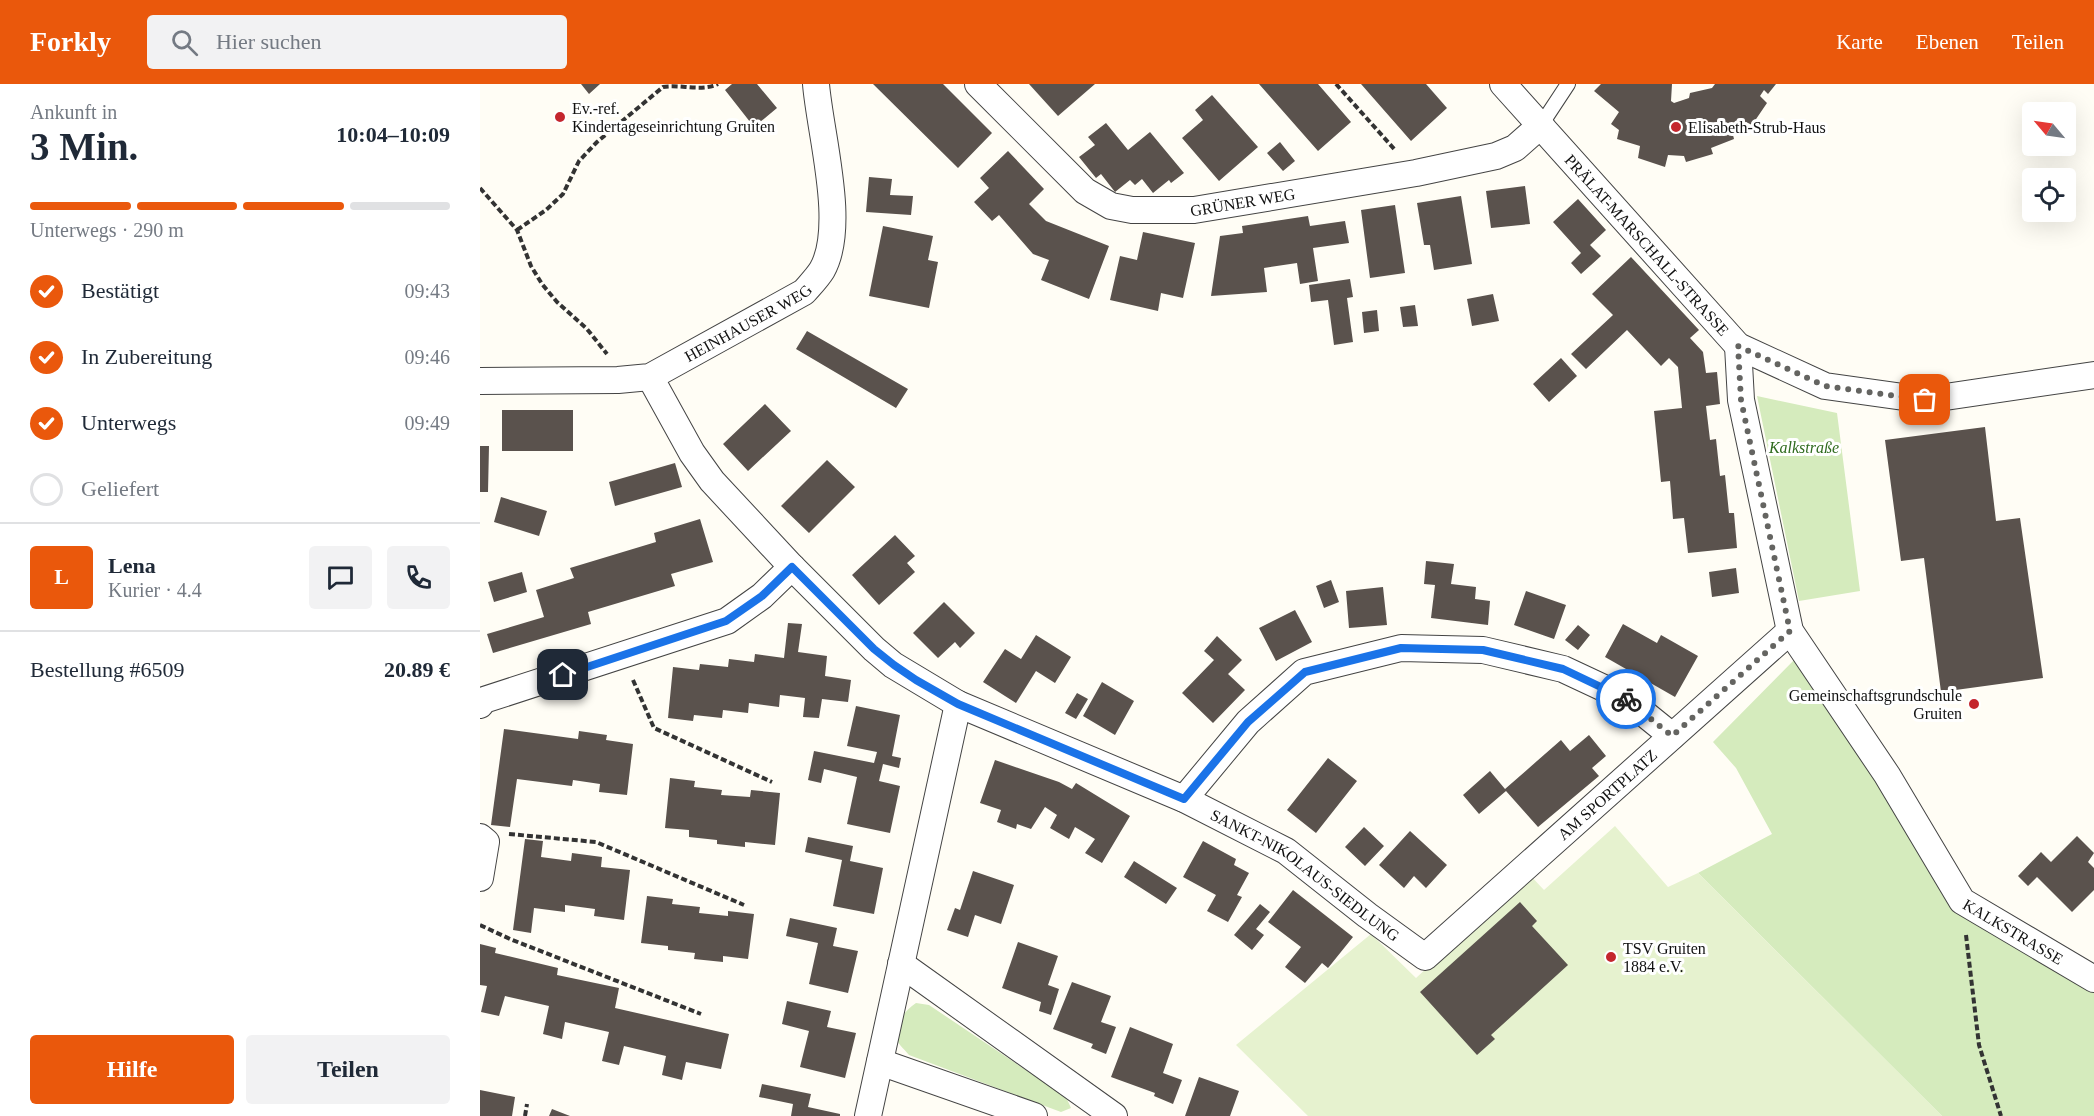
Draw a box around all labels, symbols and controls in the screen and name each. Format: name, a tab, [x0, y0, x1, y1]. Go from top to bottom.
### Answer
search box	[147, 15, 567, 69]
text: Forkly	[30, 26, 111, 57]
icon: search	[168, 26, 201, 59]
text: Hier suchen	[216, 29, 322, 54]
text: Karte	[1836, 30, 1883, 54]
text: Ebenen	[1916, 30, 1979, 54]
text: Teilen	[2012, 30, 2064, 54]
place label: Ev.-ref. Kindertageseinrichtung Gruiten	[572, 100, 775, 136]
text: Ankunft in	[30, 101, 117, 123]
north arrow	[2022, 102, 2076, 156]
map controls	[2022, 102, 2076, 222]
marker: Ev.-ref. Kindertageseinrichtung Gruiten	[553, 110, 567, 124]
place label: Elisabeth-Strub-Haus	[1688, 119, 1826, 136]
marker: Elisabeth-Strub-Haus	[1669, 120, 1683, 134]
text: 10:04–10:09	[336, 122, 450, 147]
text: 3 Min.	[30, 125, 138, 168]
street label: PRÄLAT-MARSCHALL-STRASSE	[1562, 151, 1733, 339]
button: locate	[2022, 168, 2076, 222]
street label: GRÜNER WEG	[1189, 185, 1297, 219]
text: Unterwegs · 290 m	[30, 219, 184, 241]
icon: check	[30, 275, 63, 308]
text: Bestätigt	[81, 278, 159, 303]
text: 09:43	[404, 280, 450, 302]
street label: HEINHAUSER WEG	[681, 281, 815, 365]
icon: check	[30, 341, 63, 374]
text: In Zubereitung	[81, 344, 212, 369]
text: 09:46	[404, 346, 450, 368]
pin	[1899, 374, 1950, 425]
icon: bag	[1908, 383, 1941, 416]
icon: check	[30, 407, 63, 440]
text: Unterwegs	[81, 410, 176, 435]
text: 09:49	[404, 412, 450, 434]
park label: Kalkstraße	[1768, 439, 1839, 456]
text: Geliefert	[81, 476, 159, 501]
button: chat	[309, 546, 372, 609]
button: phone	[387, 546, 450, 609]
text: Lena	[108, 553, 156, 578]
text: L	[54, 564, 69, 589]
text: Kurier · 4.4	[108, 579, 202, 601]
pin	[537, 649, 588, 700]
text: Bestellung #6509	[30, 657, 185, 682]
text: 20.89 €	[384, 657, 450, 682]
icon: home	[546, 658, 579, 691]
courier	[1596, 669, 1656, 729]
icon: bike	[1610, 683, 1643, 716]
place label: Gemeinschaftsgrundschule Gruiten	[1789, 687, 1962, 722]
marker: Gemeinschaftsgrundschule Gruiten	[1967, 697, 1981, 711]
street label: AM SPORTPLATZ	[1554, 746, 1660, 843]
street label: SANKT-NIKOLAUS-SIEDLUNG	[1208, 806, 1403, 944]
street label: KALKSTRASSE	[1960, 895, 2066, 967]
place label: TSV Gruiten 1884 e.V.	[1623, 940, 1706, 975]
marker: TSV Gruiten 1884 e.V.	[1604, 950, 1618, 964]
button: Hilfe	[30, 1035, 234, 1104]
button: Teilen	[246, 1035, 450, 1104]

